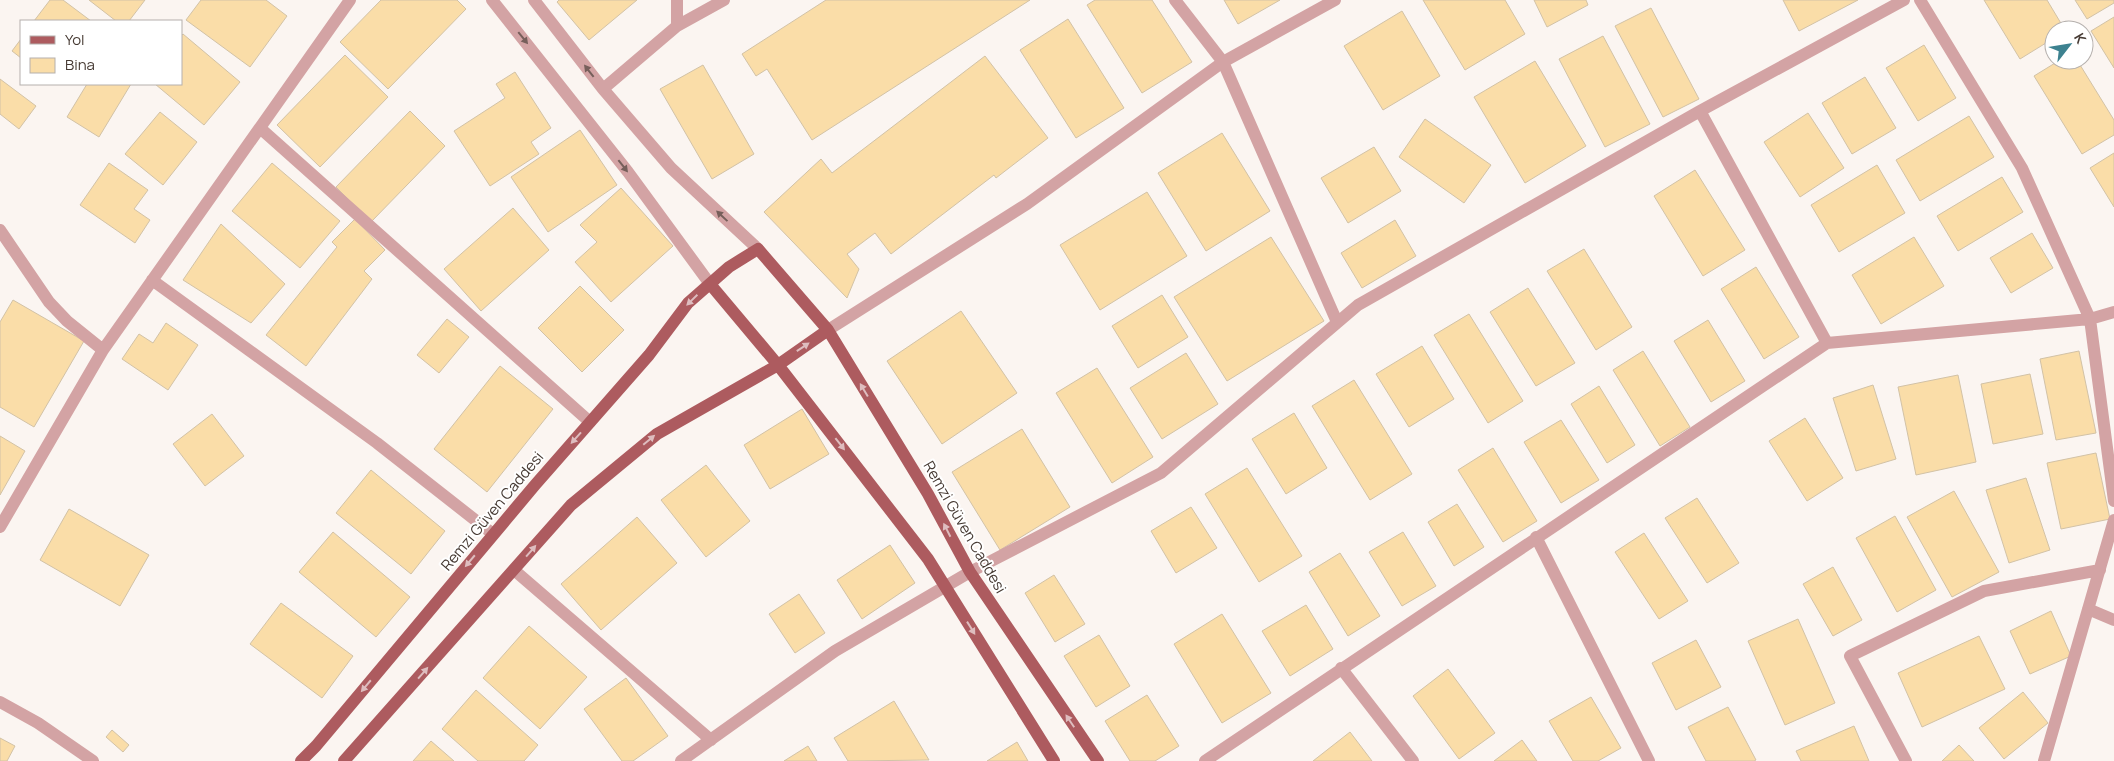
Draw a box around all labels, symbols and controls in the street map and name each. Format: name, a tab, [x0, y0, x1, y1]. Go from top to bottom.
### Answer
legend	[20, 20, 182, 85]
north arrow	[2044, 20, 2094, 70]
text: Yol	[65, 29, 85, 50]
text: K	[2070, 29, 2092, 48]
one-way arrow	[517, 31, 528, 44]
text: Bina	[65, 54, 95, 75]
one-way arrow	[583, 64, 594, 77]
one-way arrow	[617, 159, 628, 172]
one-way arrow	[717, 210, 729, 222]
one-way arrow	[686, 294, 698, 306]
one-way arrow	[796, 342, 810, 352]
one-way arrow	[859, 383, 868, 396]
one-way arrow	[570, 432, 582, 444]
one-way arrow	[642, 435, 655, 446]
one-way arrow	[834, 437, 845, 450]
street label: Remzi Güven Caddesi	[436, 447, 548, 575]
street label: Remzi Güven Caddesi	[919, 457, 1011, 597]
one-way arrow	[943, 522, 951, 537]
one-way arrow	[525, 545, 536, 558]
one-way arrow	[465, 554, 476, 567]
one-way arrow	[967, 621, 976, 635]
one-way arrow	[418, 667, 429, 680]
one-way arrow	[361, 679, 372, 692]
one-way arrow	[1065, 714, 1075, 727]

